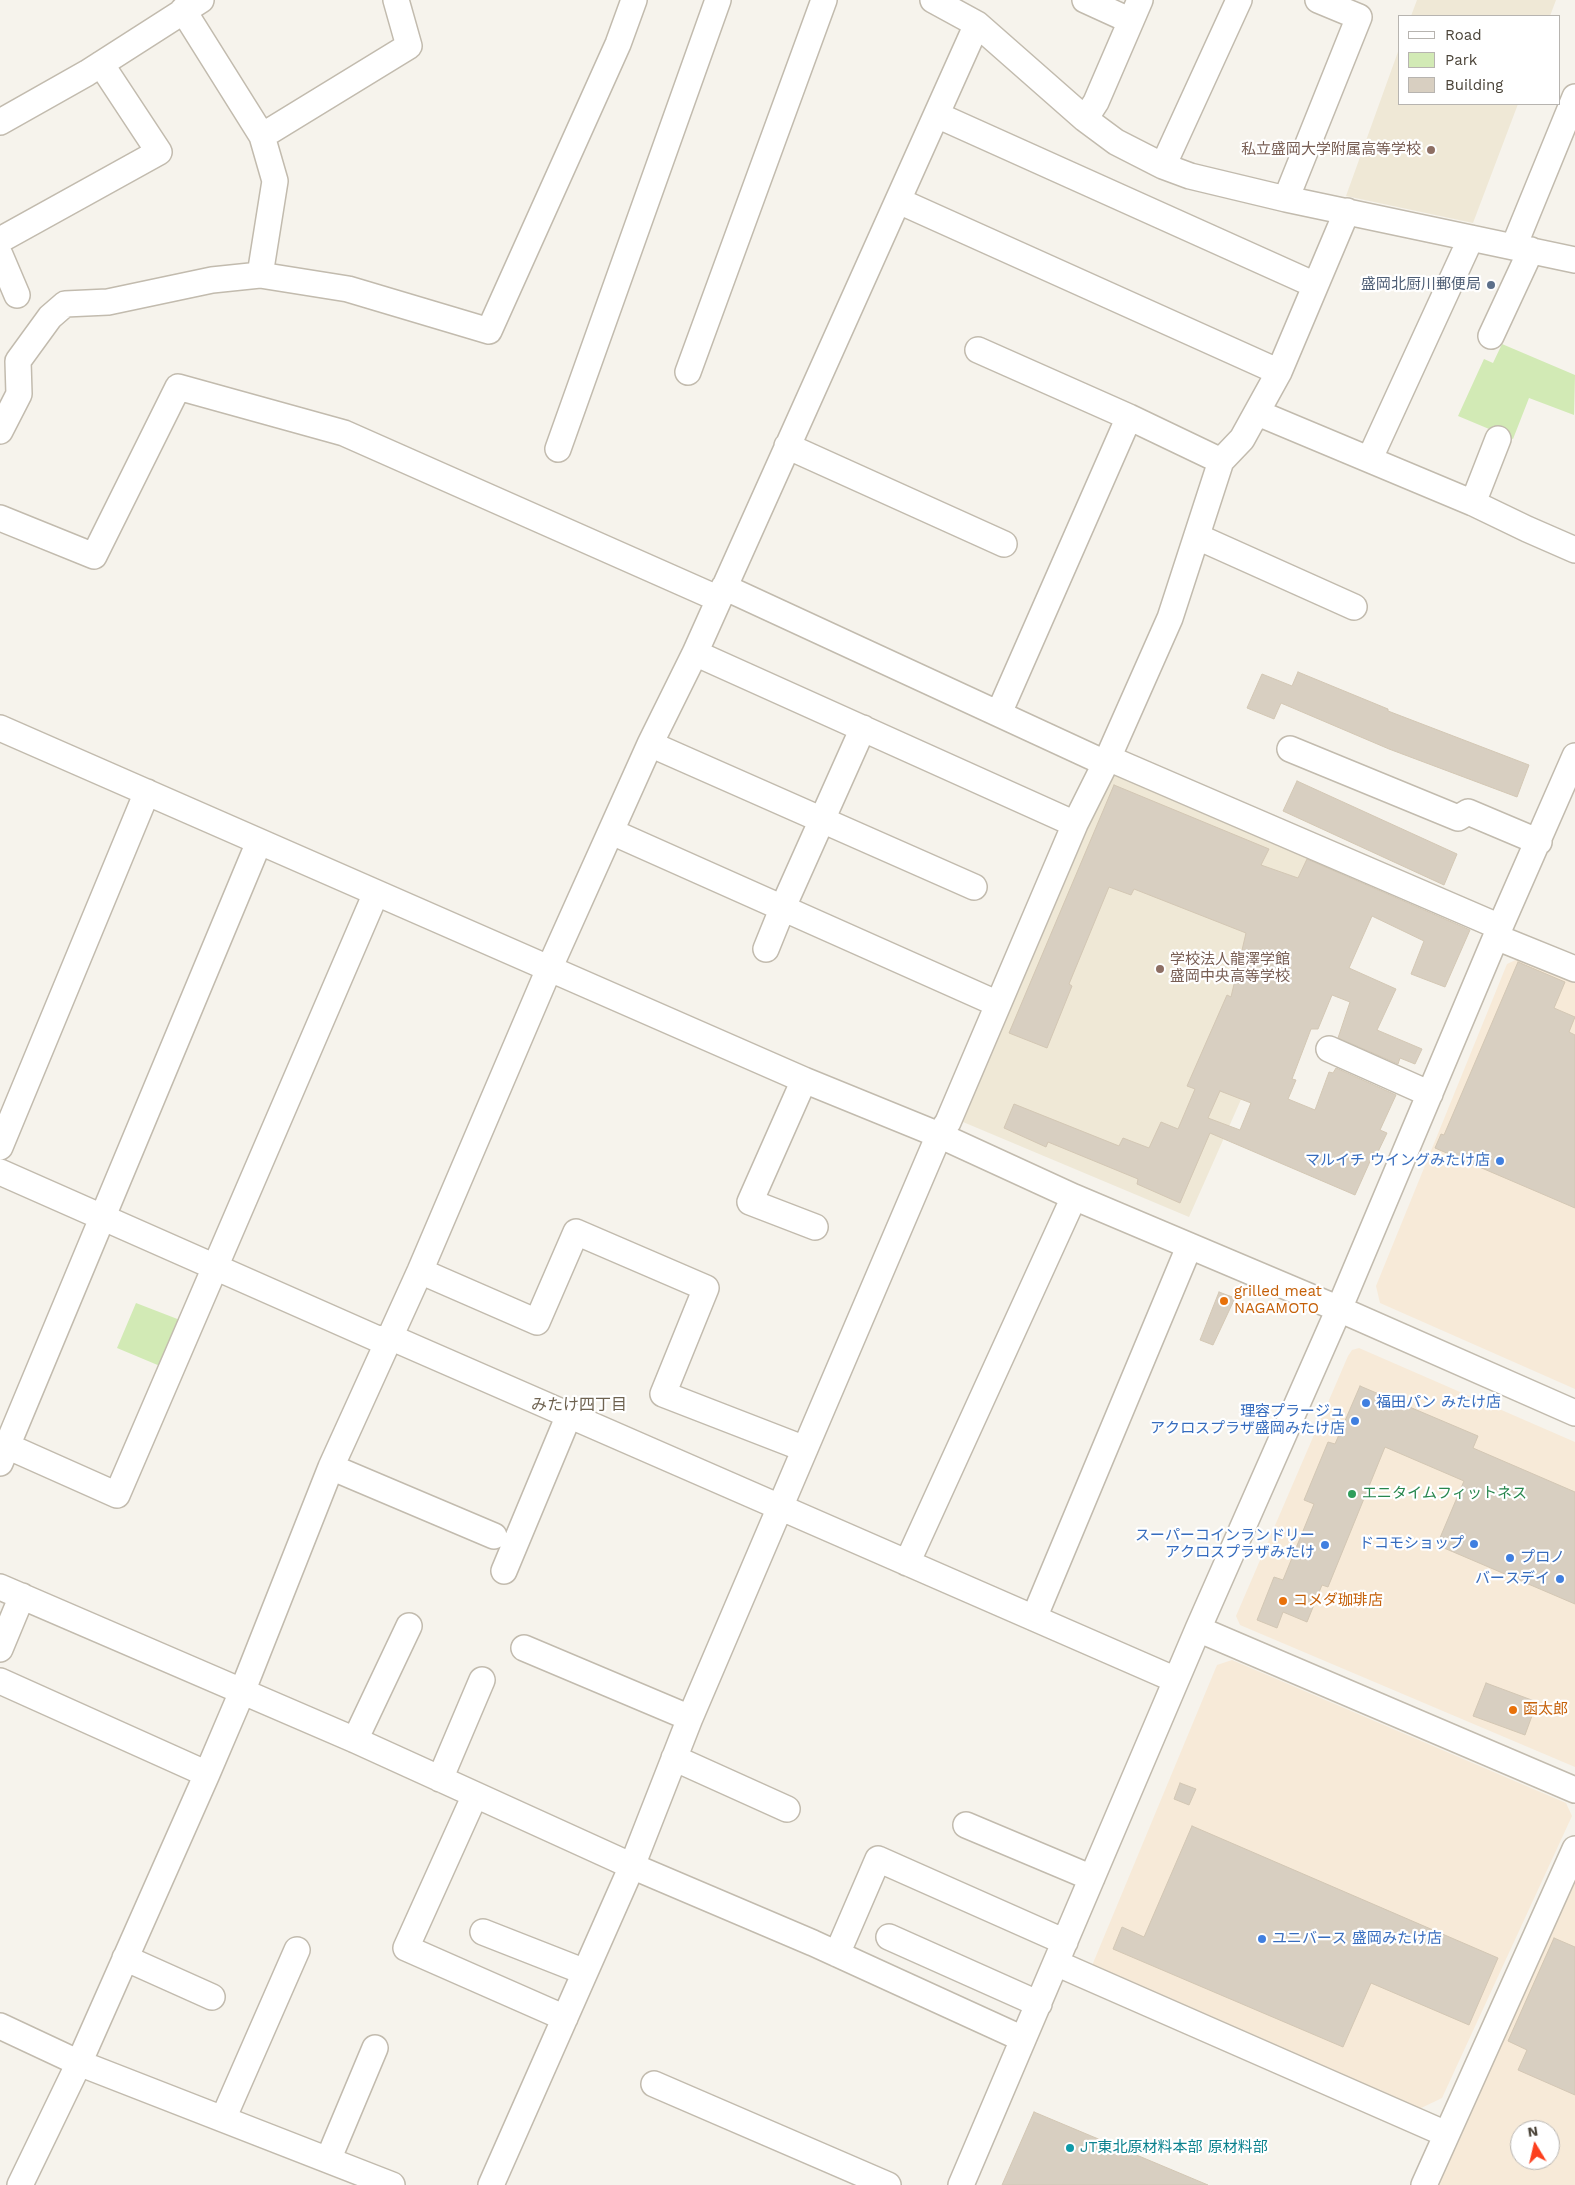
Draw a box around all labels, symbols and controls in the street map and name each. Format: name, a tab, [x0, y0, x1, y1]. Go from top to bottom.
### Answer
legend	[1398, 15, 1560, 105]
text: Road	[1445, 26, 1482, 44]
text: Park	[1445, 51, 1477, 69]
text: Building	[1445, 76, 1503, 94]
place label: 私立盛岡大学附属高等学校	[1241, 141, 1421, 159]
marker: 私立盛岡大学附属高等学校	[1425, 144, 1437, 156]
place label: 盛岡北厨川郵便局	[1361, 276, 1481, 294]
marker: 盛岡北厨川郵便局	[1485, 279, 1497, 291]
place label: 学校法人龍澤学館 盛岡中央高等学校	[1170, 951, 1290, 986]
marker: 学校法人龍澤学館 盛岡中央高等学校	[1154, 963, 1166, 975]
place label: マルイチ ウイングみたけ店	[1305, 1152, 1490, 1170]
marker: マルイチ ウイングみたけ店	[1494, 1155, 1506, 1167]
place label: grilled meat NAGAMOTO	[1234, 1283, 1322, 1318]
marker: grilled meat NAGAMOTO	[1218, 1295, 1230, 1307]
place label: 福田パン みたけ店	[1376, 1394, 1501, 1412]
district label: みたけ四丁目	[531, 1395, 627, 1415]
marker: 福田パン みたけ店	[1360, 1397, 1372, 1409]
place label: 理容プラージュ アクロスプラザ盛岡みたけ店	[1150, 1403, 1345, 1438]
marker: 理容プラージュ アクロスプラザ盛岡みたけ店	[1349, 1415, 1361, 1427]
place label: エニタイムフィットネス	[1362, 1485, 1527, 1503]
marker: エニタイムフィットネス	[1346, 1488, 1358, 1500]
place label: スーパーコインランドリー アクロスプラザみたけ	[1135, 1527, 1315, 1562]
place label: ドコモショップ	[1359, 1535, 1464, 1553]
marker: ドコモショップ	[1468, 1538, 1480, 1550]
marker: スーパーコインランドリー アクロスプラザみたけ	[1319, 1539, 1331, 1551]
place label: プロノ	[1520, 1549, 1565, 1567]
marker: プロノ	[1504, 1552, 1516, 1564]
place label: バースデイ	[1475, 1570, 1550, 1588]
marker: バースデイ	[1554, 1573, 1566, 1585]
place label: コメダ珈琲店	[1293, 1592, 1383, 1610]
marker: コメダ珈琲店	[1277, 1595, 1289, 1607]
place label: 函太郎	[1523, 1701, 1568, 1719]
marker: 函太郎	[1507, 1704, 1519, 1716]
place label: ユニバース 盛岡みたけ店	[1272, 1930, 1442, 1948]
marker: ユニバース 盛岡みたけ店	[1256, 1933, 1268, 1945]
north arrow	[1510, 2120, 1560, 2170]
text: N	[1526, 2122, 1539, 2140]
place label: JT東北原材料本部 原材料部	[1080, 2139, 1268, 2157]
marker: JT東北原材料本部 原材料部	[1064, 2142, 1076, 2154]

